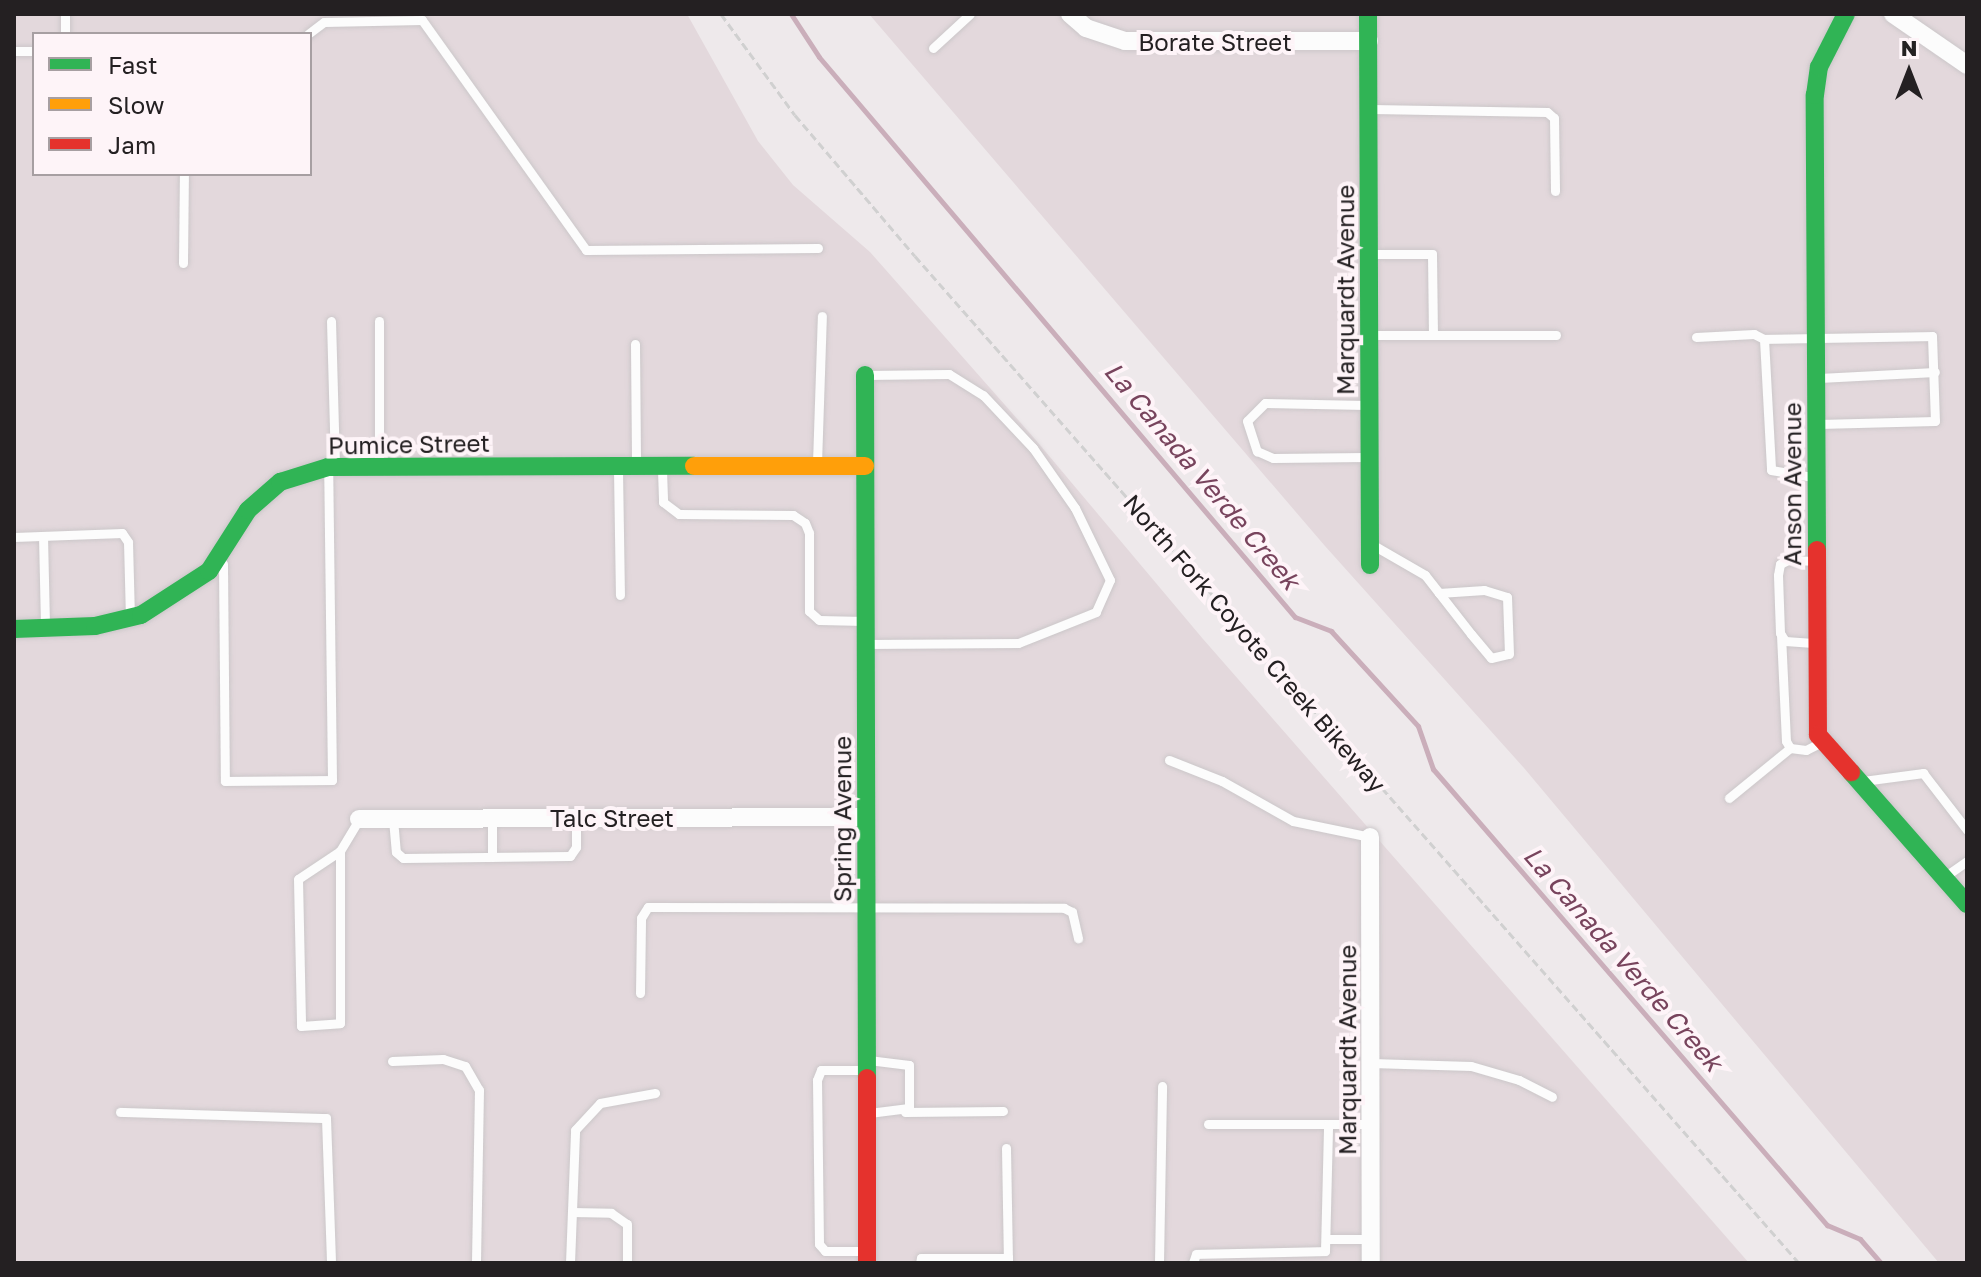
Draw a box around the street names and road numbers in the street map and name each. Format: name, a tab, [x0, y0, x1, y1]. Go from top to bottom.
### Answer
street label: Borate Street	[1138, 28, 1292, 56]
street label: Marquardt Avenue	[1331, 185, 1359, 395]
street label: Anson Avenue	[1778, 402, 1806, 566]
street label: Pumice Street	[328, 428, 490, 460]
street label: North Fork Coyote Creek Bikeway	[1118, 488, 1392, 798]
street label: Spring Avenue	[828, 736, 856, 902]
street label: Talc Street	[550, 804, 674, 832]
street label: Marquardt Avenue	[1333, 945, 1361, 1155]

